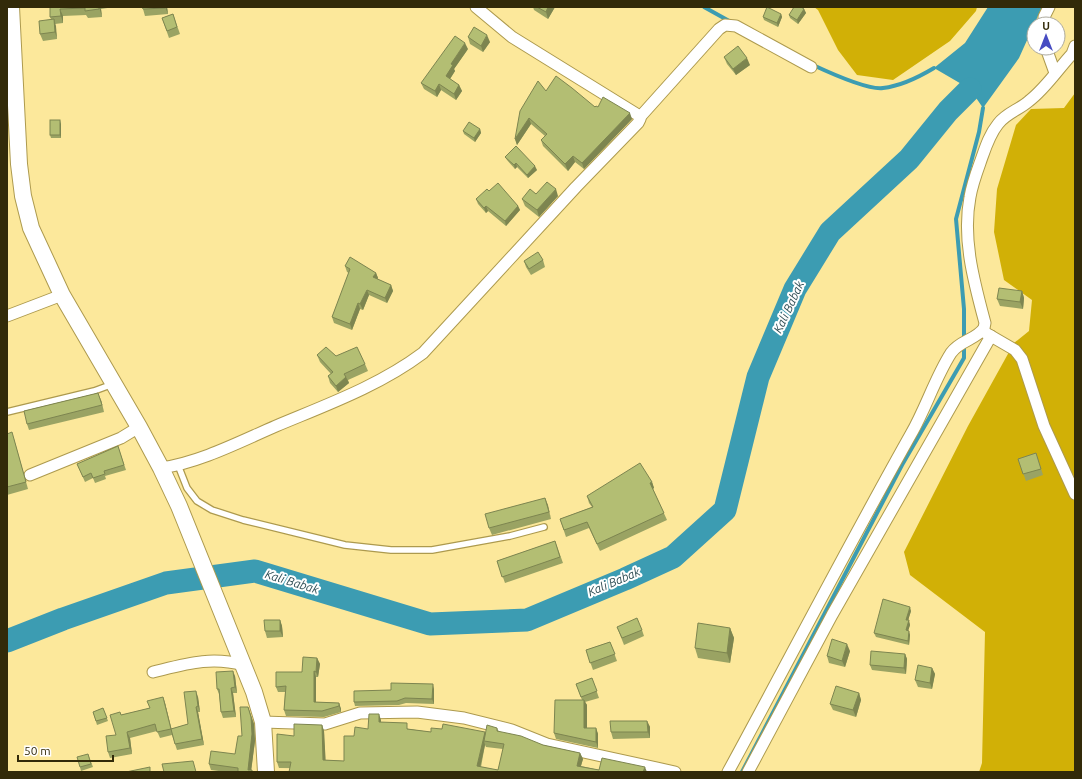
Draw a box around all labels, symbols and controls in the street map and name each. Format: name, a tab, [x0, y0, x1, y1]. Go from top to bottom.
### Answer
north arrow	[1026, 16, 1066, 56]
text: U	[1042, 20, 1050, 32]
water label: Kali Babak	[771, 278, 807, 335]
water label: Kali Babak	[586, 564, 643, 598]
water label: Kali Babak	[264, 567, 321, 596]
scale bar	[18, 737, 113, 763]
text: 50 m	[24, 744, 51, 757]

